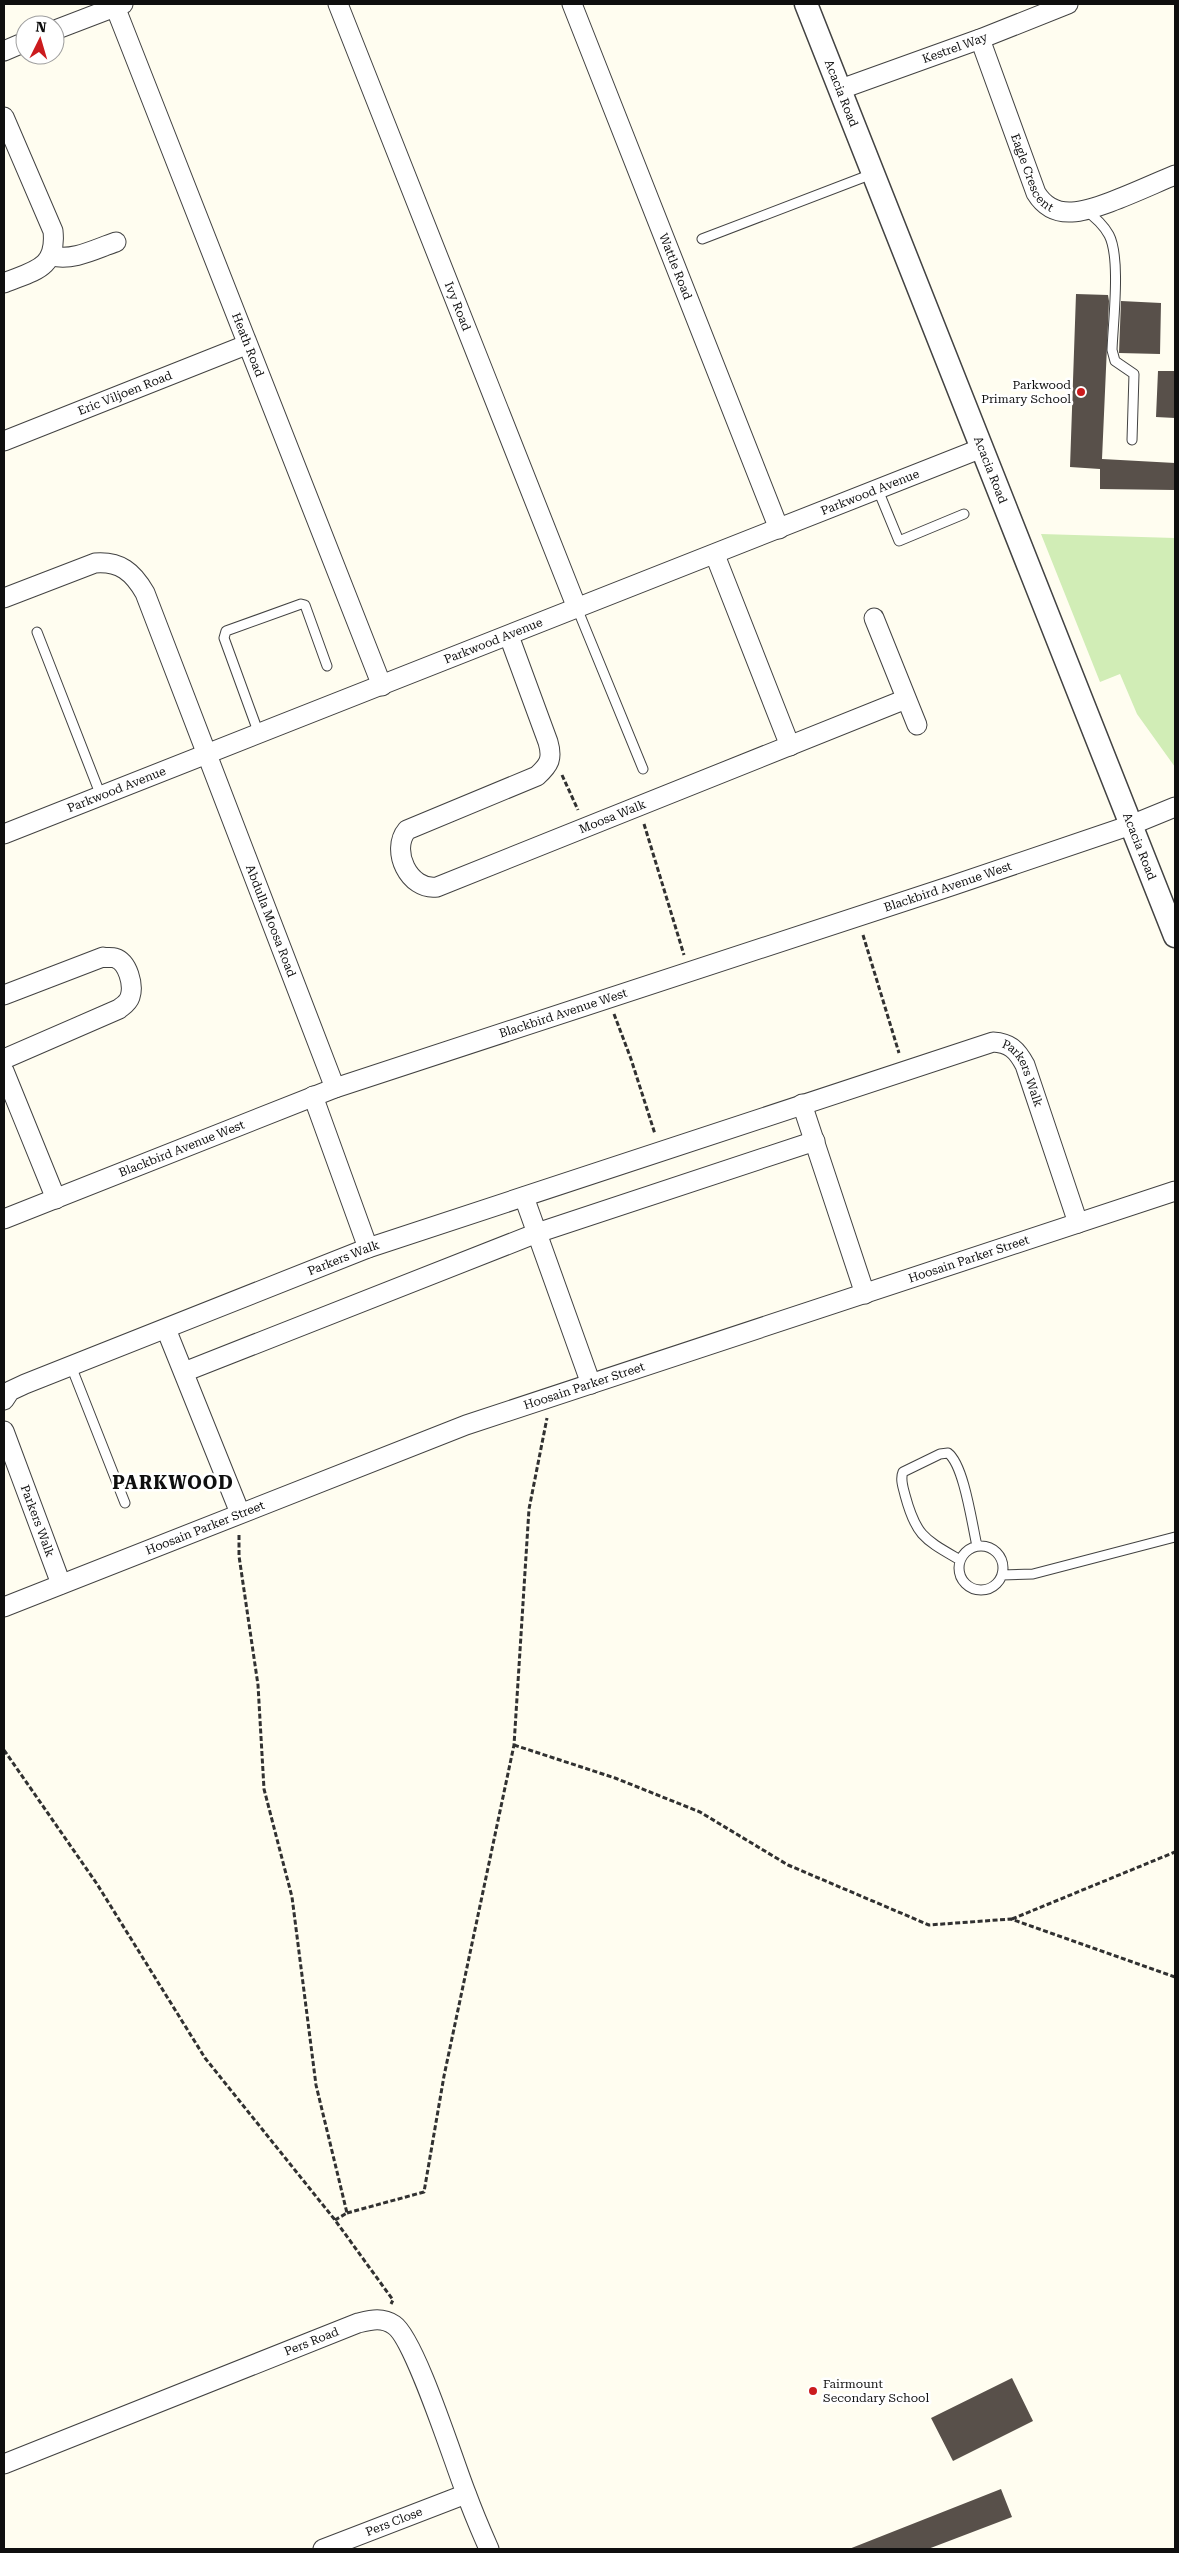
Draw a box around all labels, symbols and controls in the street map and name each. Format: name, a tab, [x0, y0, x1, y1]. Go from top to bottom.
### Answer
north arrow	[15, 15, 65, 65]
text: N	[35, 19, 47, 36]
street label: Kestrel Way	[920, 29, 990, 66]
street label: Acacia Road	[822, 58, 861, 129]
street label: Eagle Crescent	[1008, 132, 1056, 215]
street label: Wattle Road	[656, 231, 695, 302]
street label: Ivy Road	[442, 280, 474, 333]
street label: Heath Road	[229, 311, 267, 379]
street label: Eric Viljoen Road	[76, 368, 174, 418]
place label: Parkwood Primary School	[981, 378, 1071, 406]
marker: Parkwood Primary School	[1075, 386, 1087, 398]
street label: Acacia Road	[971, 434, 1010, 506]
street label: Parkwood Avenue	[819, 466, 922, 518]
street label: Parkwood Avenue	[442, 615, 545, 667]
street label: Parkwood Avenue	[65, 764, 168, 815]
street label: Moosa Walk	[577, 797, 648, 836]
street label: Acacia Road	[1120, 811, 1159, 882]
street label: Blackbird Avenue West	[882, 859, 1014, 915]
street label: Abdulla Moosa Road	[243, 863, 299, 979]
street label: Blackbird Avenue West	[497, 986, 629, 1041]
street label: Parkers Walk	[1000, 1037, 1046, 1109]
street label: Blackbird Avenue West	[117, 1117, 247, 1180]
street label: Hoosain Parker Street	[906, 1232, 1032, 1286]
street label: Parkers Walk	[306, 1238, 382, 1278]
street label: Hoosain Parker Street	[522, 1359, 647, 1412]
district label: PARKWOOD	[112, 1472, 234, 1493]
street label: Parkers Walk	[18, 1483, 57, 1559]
street label: Hoosain Parker Street	[144, 1498, 267, 1558]
street label: Pers Road	[282, 2324, 341, 2359]
place label: Fairmount Secondary School	[823, 2377, 929, 2405]
marker: Fairmount Secondary School	[807, 2385, 819, 2397]
street label: Pers Close	[364, 2504, 425, 2539]

